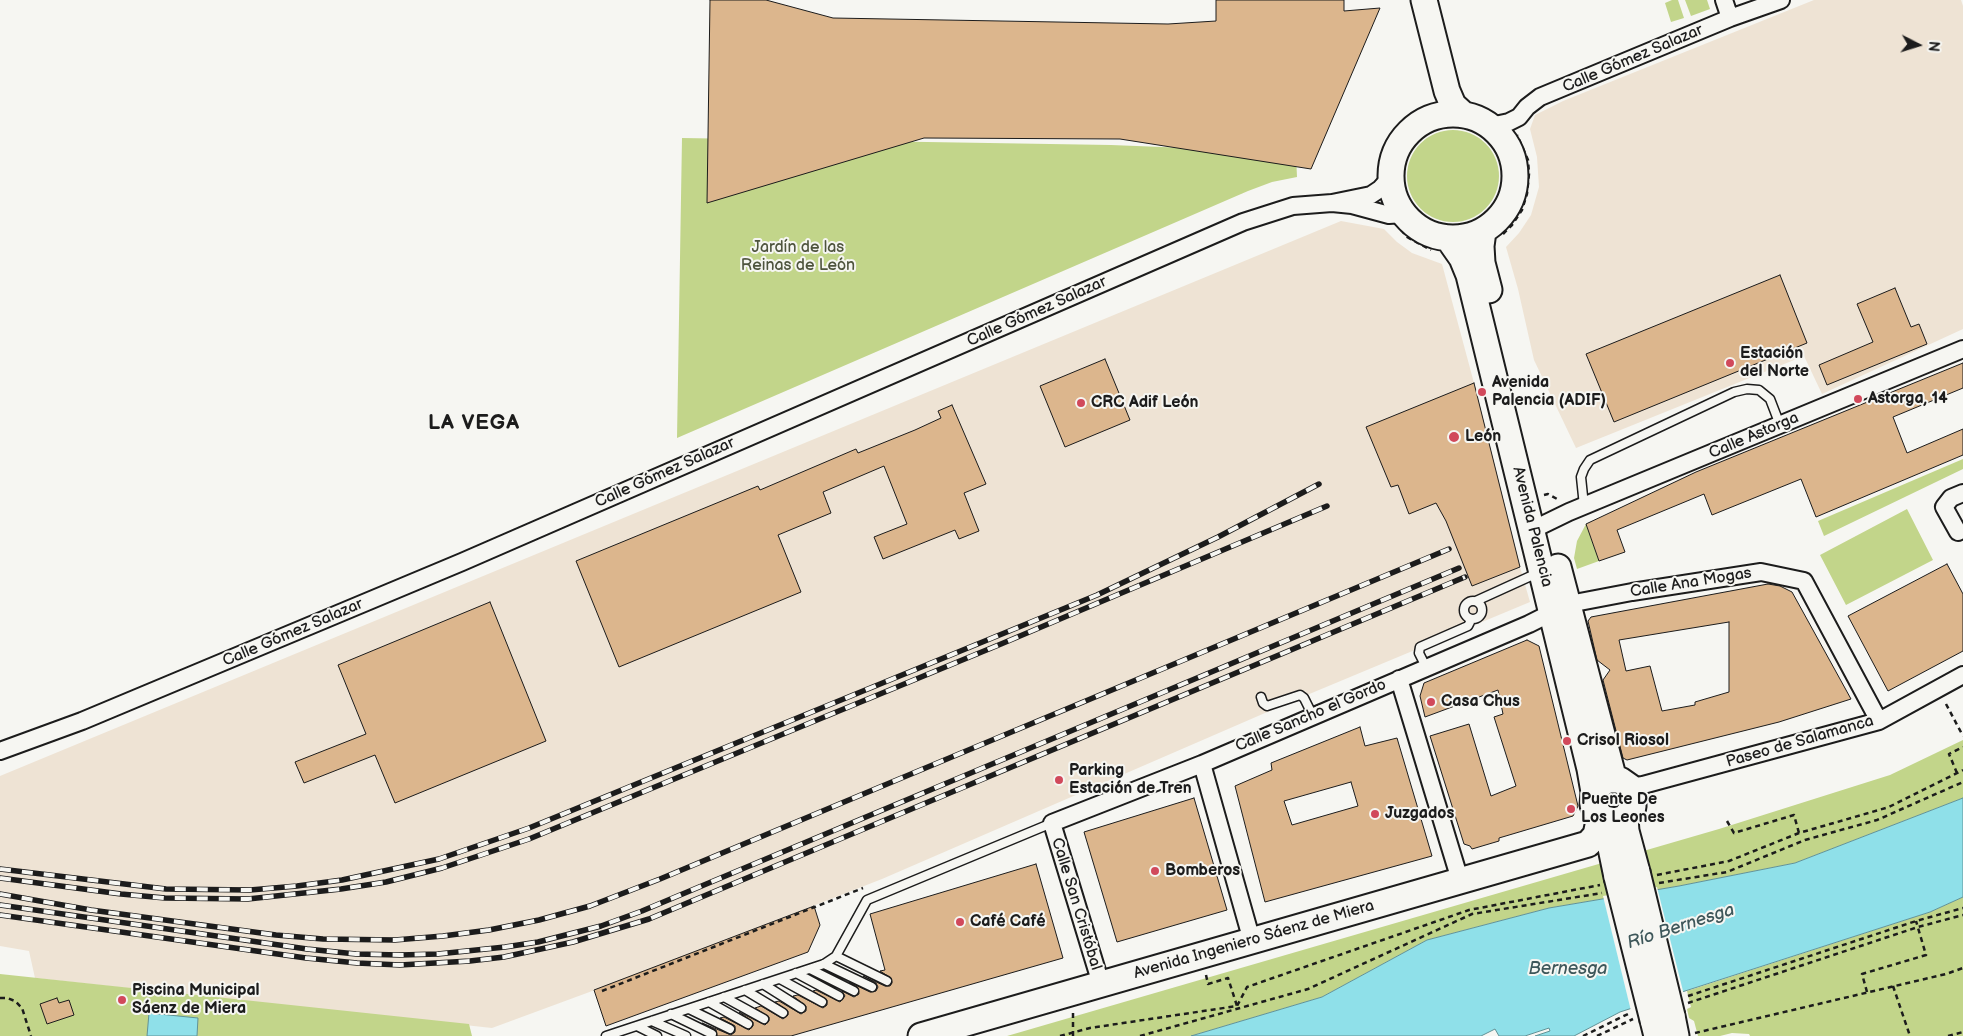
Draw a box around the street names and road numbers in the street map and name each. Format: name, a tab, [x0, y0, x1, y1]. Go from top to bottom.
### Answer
street label: Calle Gómez Salazar	[1560, 21, 1706, 97]
street label: Calle Gómez Salazar	[964, 273, 1110, 351]
street label: Calle Astorga	[1706, 408, 1802, 464]
street label: Calle Gómez Salazar	[592, 434, 738, 512]
street label: Avenida Palencia	[1508, 465, 1556, 589]
street label: Calle Ana Mogas	[1629, 564, 1753, 602]
street label: Calle Gómez Salazar	[220, 595, 366, 671]
street label: Calle Sancho el Gordo	[1233, 676, 1389, 756]
street label: Paseo de Salamanca	[1724, 712, 1876, 772]
street label: Calle San Cristóbal	[1047, 836, 1105, 972]
street label: Avenida Ingeniero Sáenz de Miera	[1132, 896, 1376, 984]

